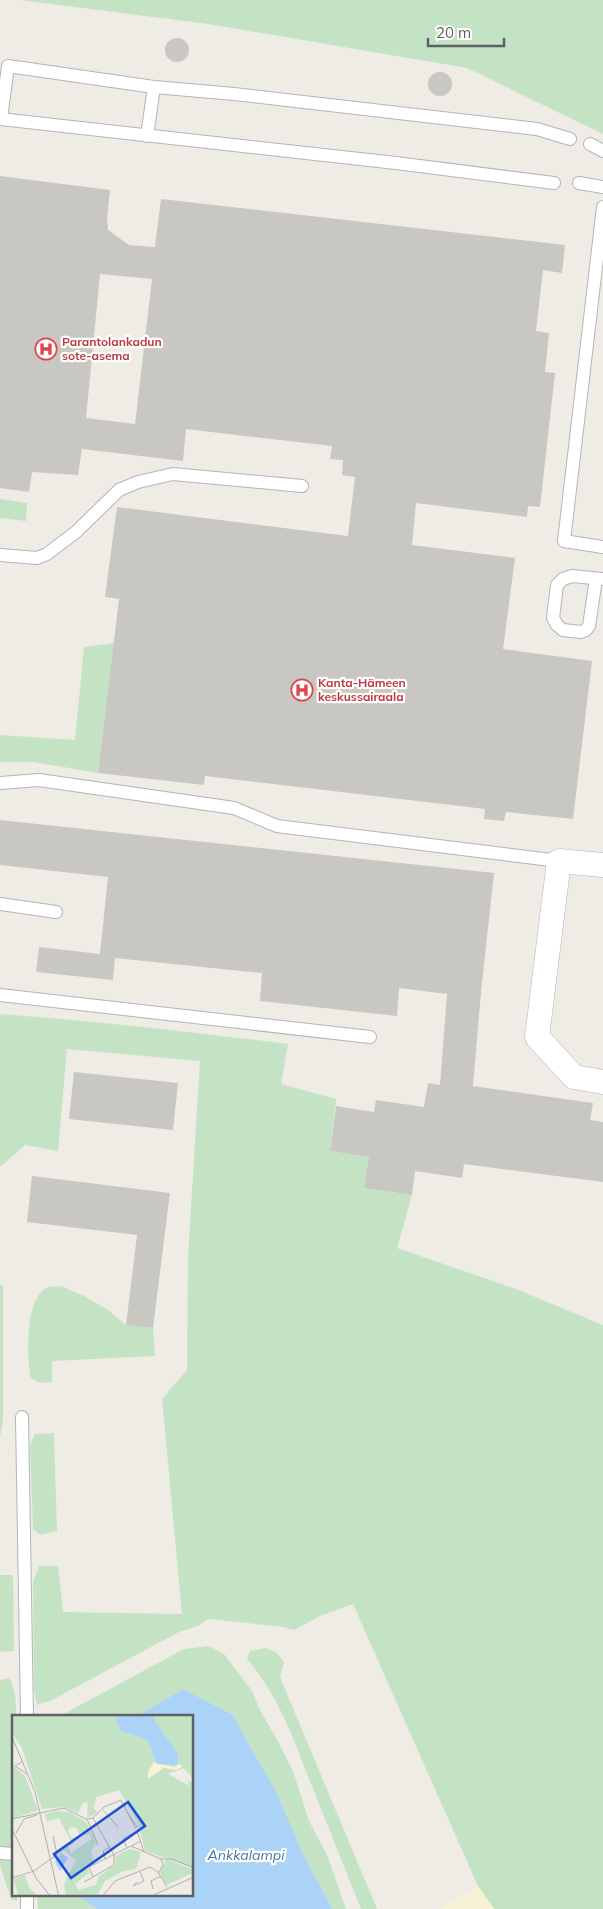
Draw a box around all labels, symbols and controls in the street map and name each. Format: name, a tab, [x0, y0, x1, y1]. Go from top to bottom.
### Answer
scale bar	[428, 15, 504, 47]
text: 20 m	[436, 23, 471, 42]
place label: Parantolankadun sote-asema	[62, 334, 162, 363]
hospital icon: Parantolankadun sote-asema	[34, 337, 58, 361]
place label: Kanta-Hämeen keskussairaala	[318, 675, 406, 704]
hospital icon: Kanta-Hämeen keskussairaala	[290, 678, 314, 702]
inset map	[12, 1715, 194, 1896]
water label: Ankkalampi	[207, 1846, 285, 1864]

